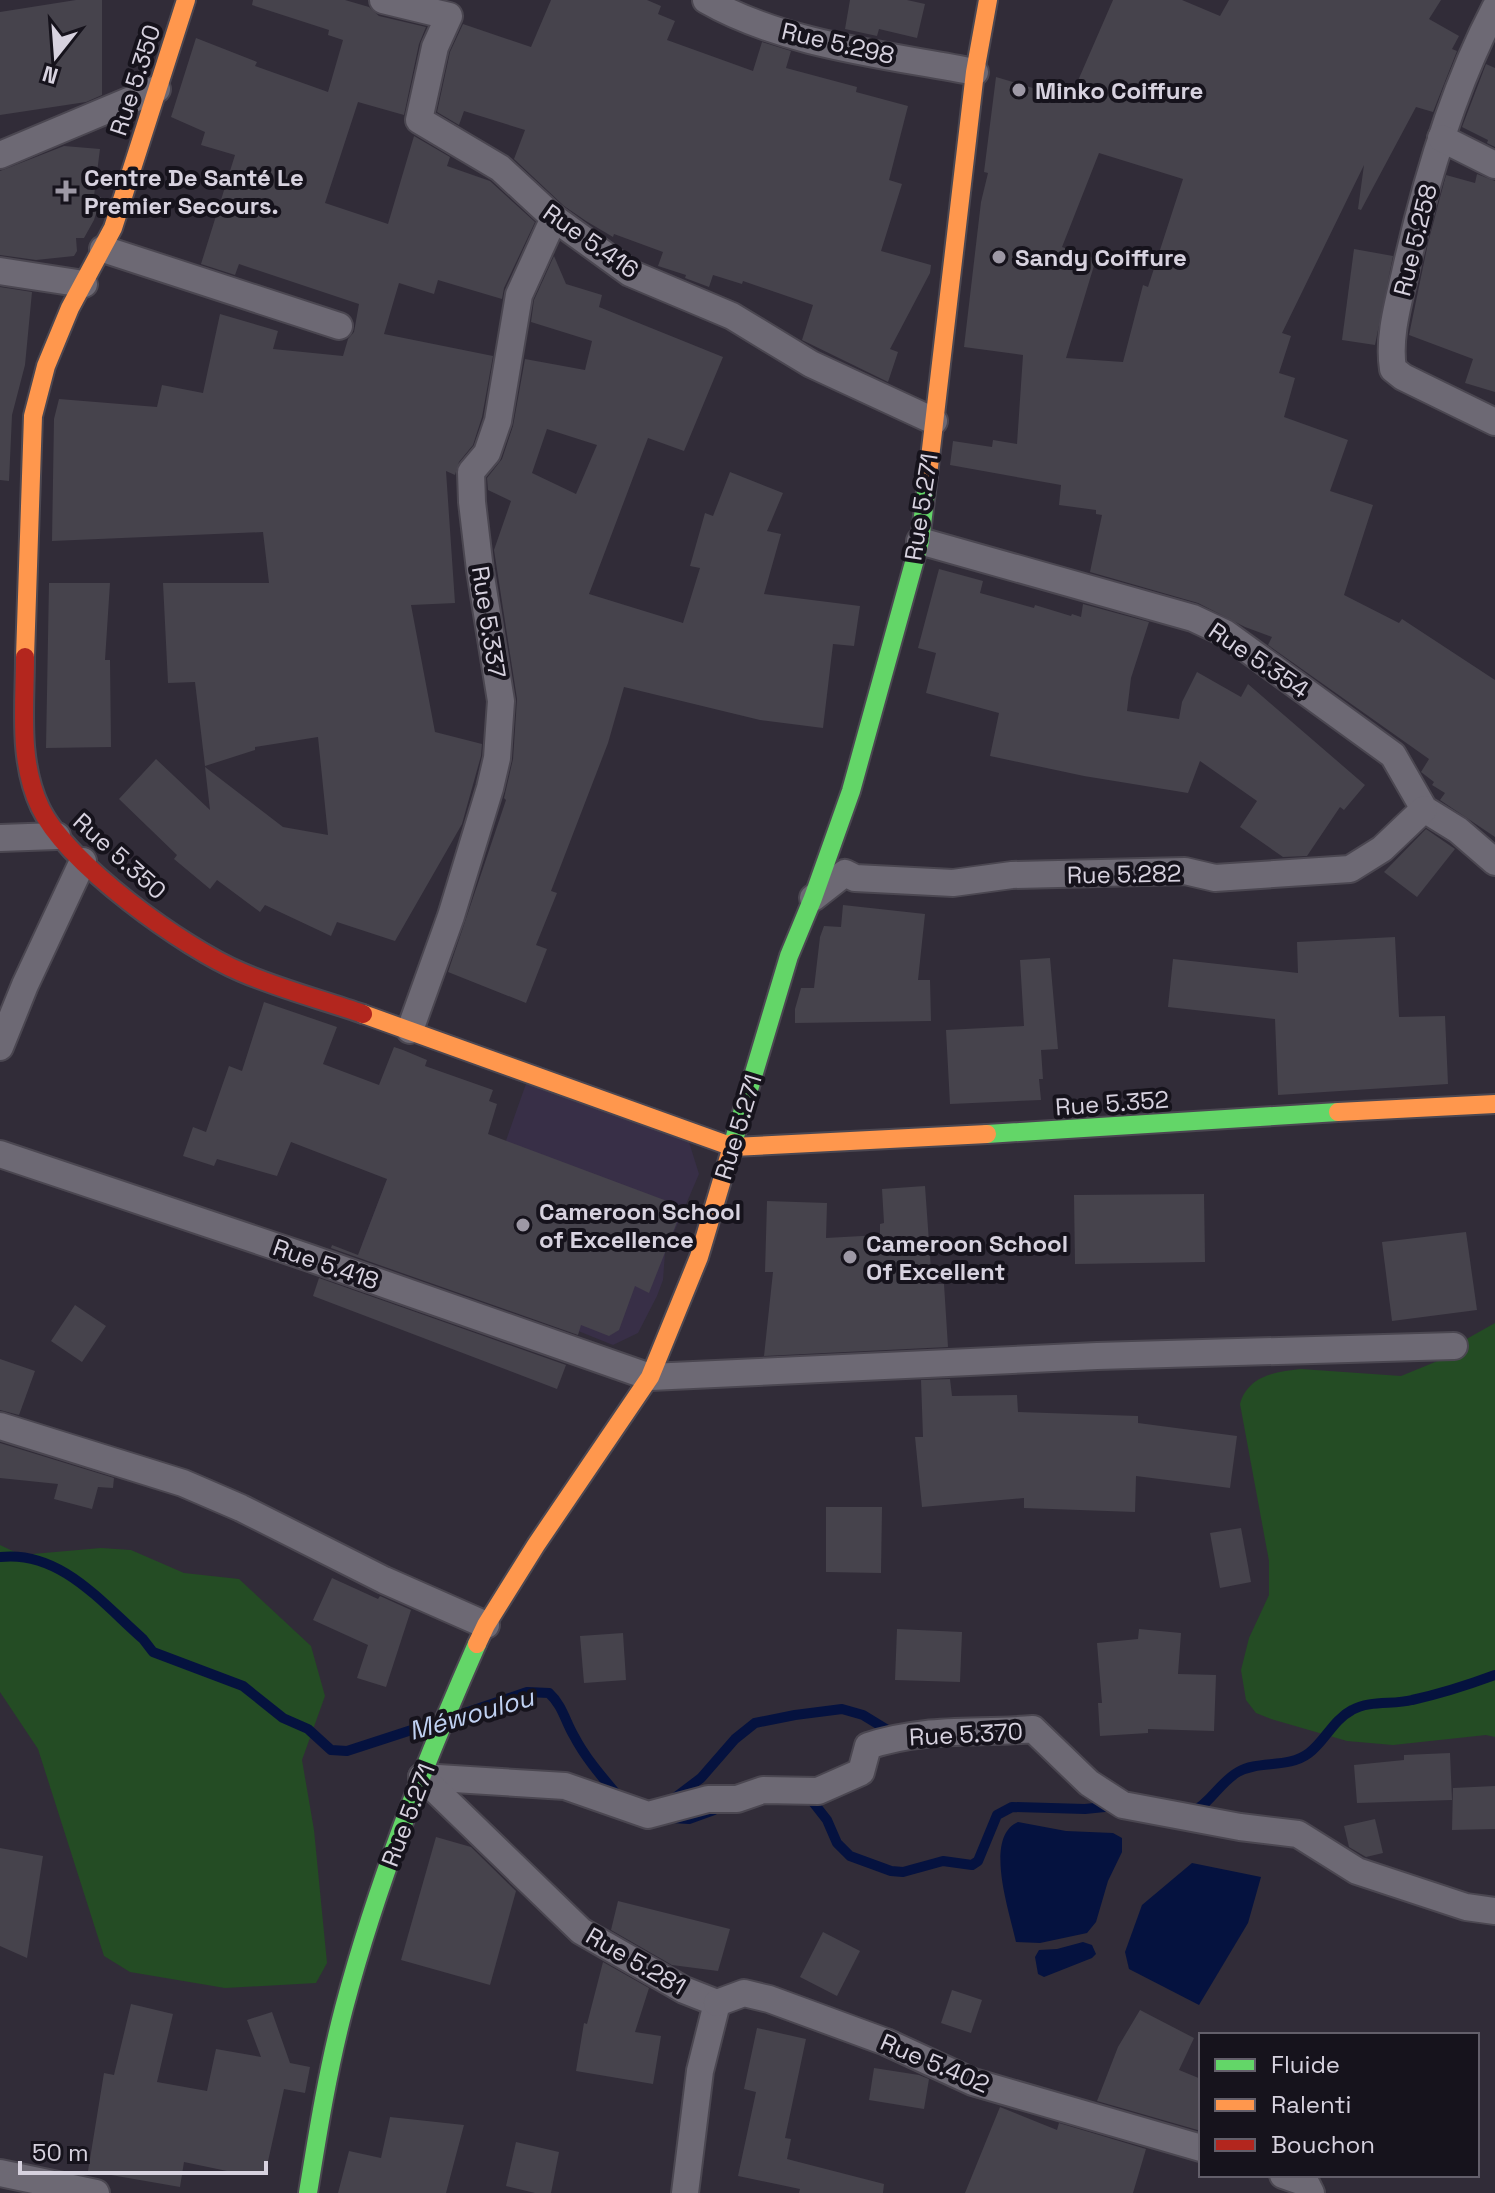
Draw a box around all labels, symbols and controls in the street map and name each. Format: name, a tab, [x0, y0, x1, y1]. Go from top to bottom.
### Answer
street label: Rue 5.298	[779, 15, 897, 71]
north arrow	[16, 16, 96, 96]
street label: Rue 5.350	[103, 21, 167, 139]
text: N	[39, 60, 61, 91]
place label: Minko Coiffure	[1035, 75, 1203, 106]
marker: Minko Coiffure	[1010, 81, 1028, 99]
place label: Centre De Santé Le Premier Secours.	[84, 162, 304, 221]
marker: Centre De Santé Le Premier Secours.	[55, 180, 77, 202]
street label: Rue 5.258	[1386, 181, 1444, 299]
street label: Rue 5.416	[537, 197, 645, 285]
place label: Sandy Coiffure	[1015, 242, 1187, 273]
marker: Sandy Coiffure	[990, 248, 1008, 266]
street label: Rue 5.271	[897, 451, 945, 563]
street label: Rue 5.337	[465, 564, 513, 680]
street label: Rue 5.354	[1203, 615, 1315, 705]
street label: Rue 5.350	[67, 806, 173, 906]
street label: Rue 5.282	[1066, 858, 1182, 890]
street label: Rue 5.271	[707, 1071, 769, 1183]
street label: Rue 5.352	[1054, 1084, 1170, 1122]
place label: Cameroon School of Excellence	[539, 1196, 741, 1255]
marker: Cameroon School of Excellence	[514, 1216, 532, 1234]
place label: Cameroon School Of Excellent	[866, 1228, 1068, 1287]
street label: Rue 5.418	[269, 1231, 383, 1297]
marker: Cameroon School Of Excellent	[841, 1248, 859, 1266]
water label: Méwoulou	[405, 1680, 539, 1748]
street label: Rue 5.370	[908, 1716, 1024, 1752]
street label: Rue 5.271	[374, 1759, 442, 1871]
street label: Rue 5.281	[581, 1920, 691, 2002]
street label: Rue 5.402	[876, 2026, 994, 2100]
legend	[1199, 2033, 1479, 2177]
text: Fluide	[1271, 2049, 1340, 2080]
text: Ralenti	[1271, 2089, 1351, 2120]
scale bar	[20, 2125, 266, 2175]
text: Bouchon	[1271, 2129, 1375, 2160]
text: 50 m	[32, 2137, 89, 2168]

